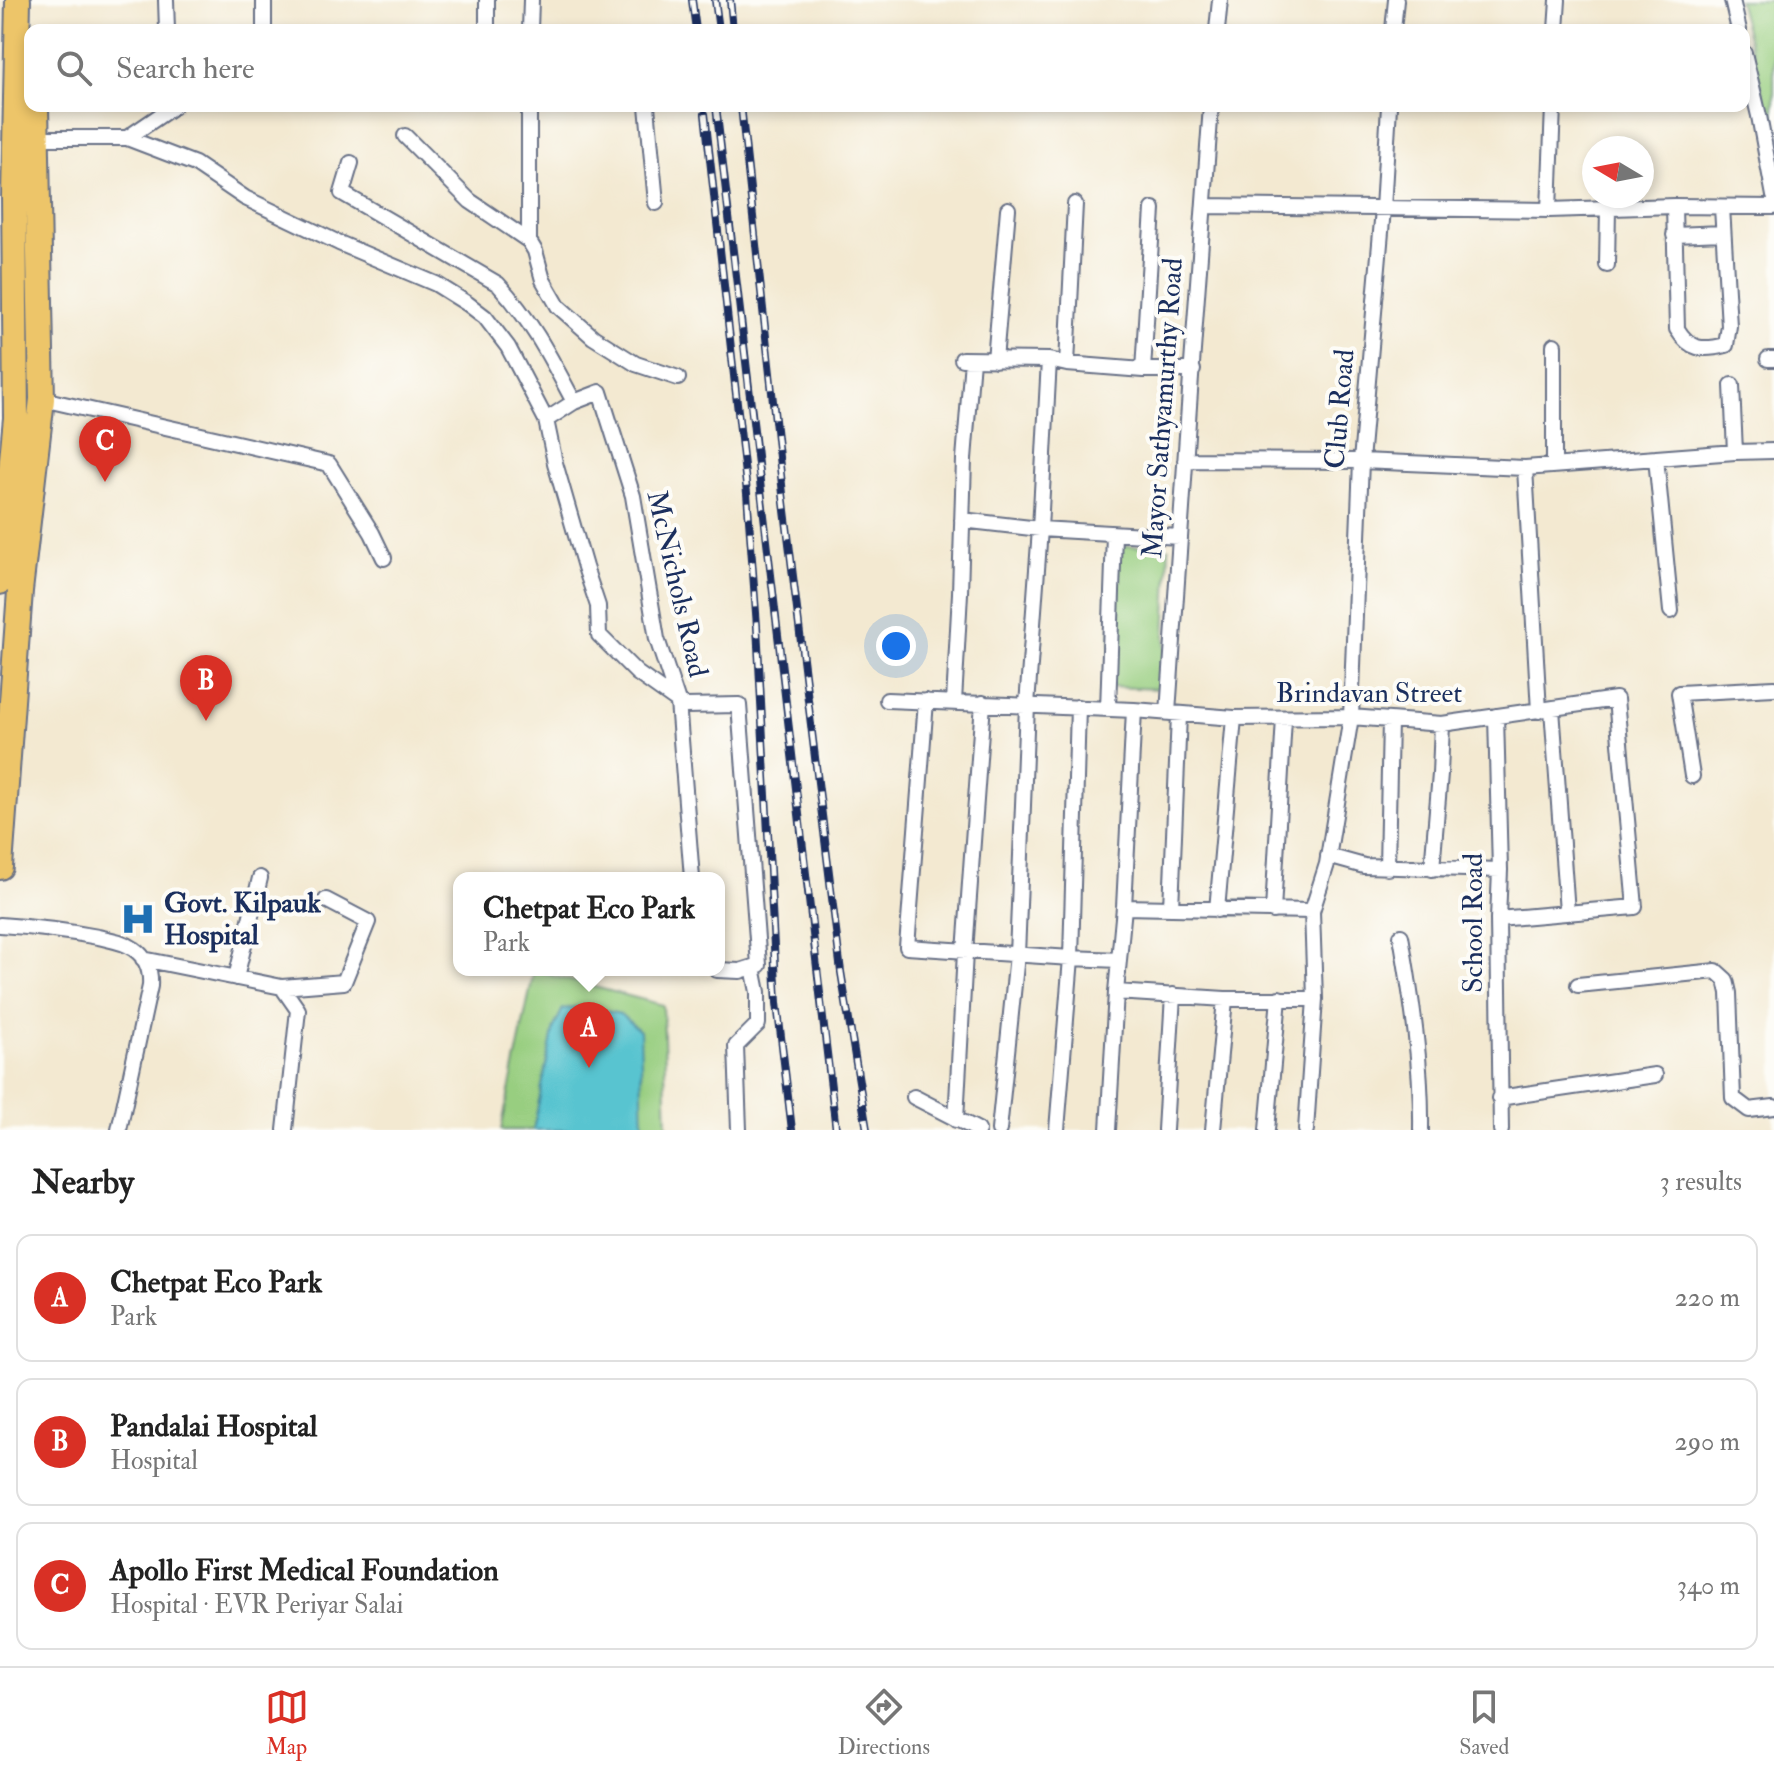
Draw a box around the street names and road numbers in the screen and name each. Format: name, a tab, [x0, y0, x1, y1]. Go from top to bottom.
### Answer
street label: Mayor Sathyamurthy Road	[1135, 256, 1191, 559]
street label: Club Road	[1317, 347, 1363, 470]
street label: McNichols Road	[639, 487, 716, 681]
street label: Brindavan Street	[1276, 676, 1462, 711]
street label: School Road	[1456, 853, 1491, 993]

